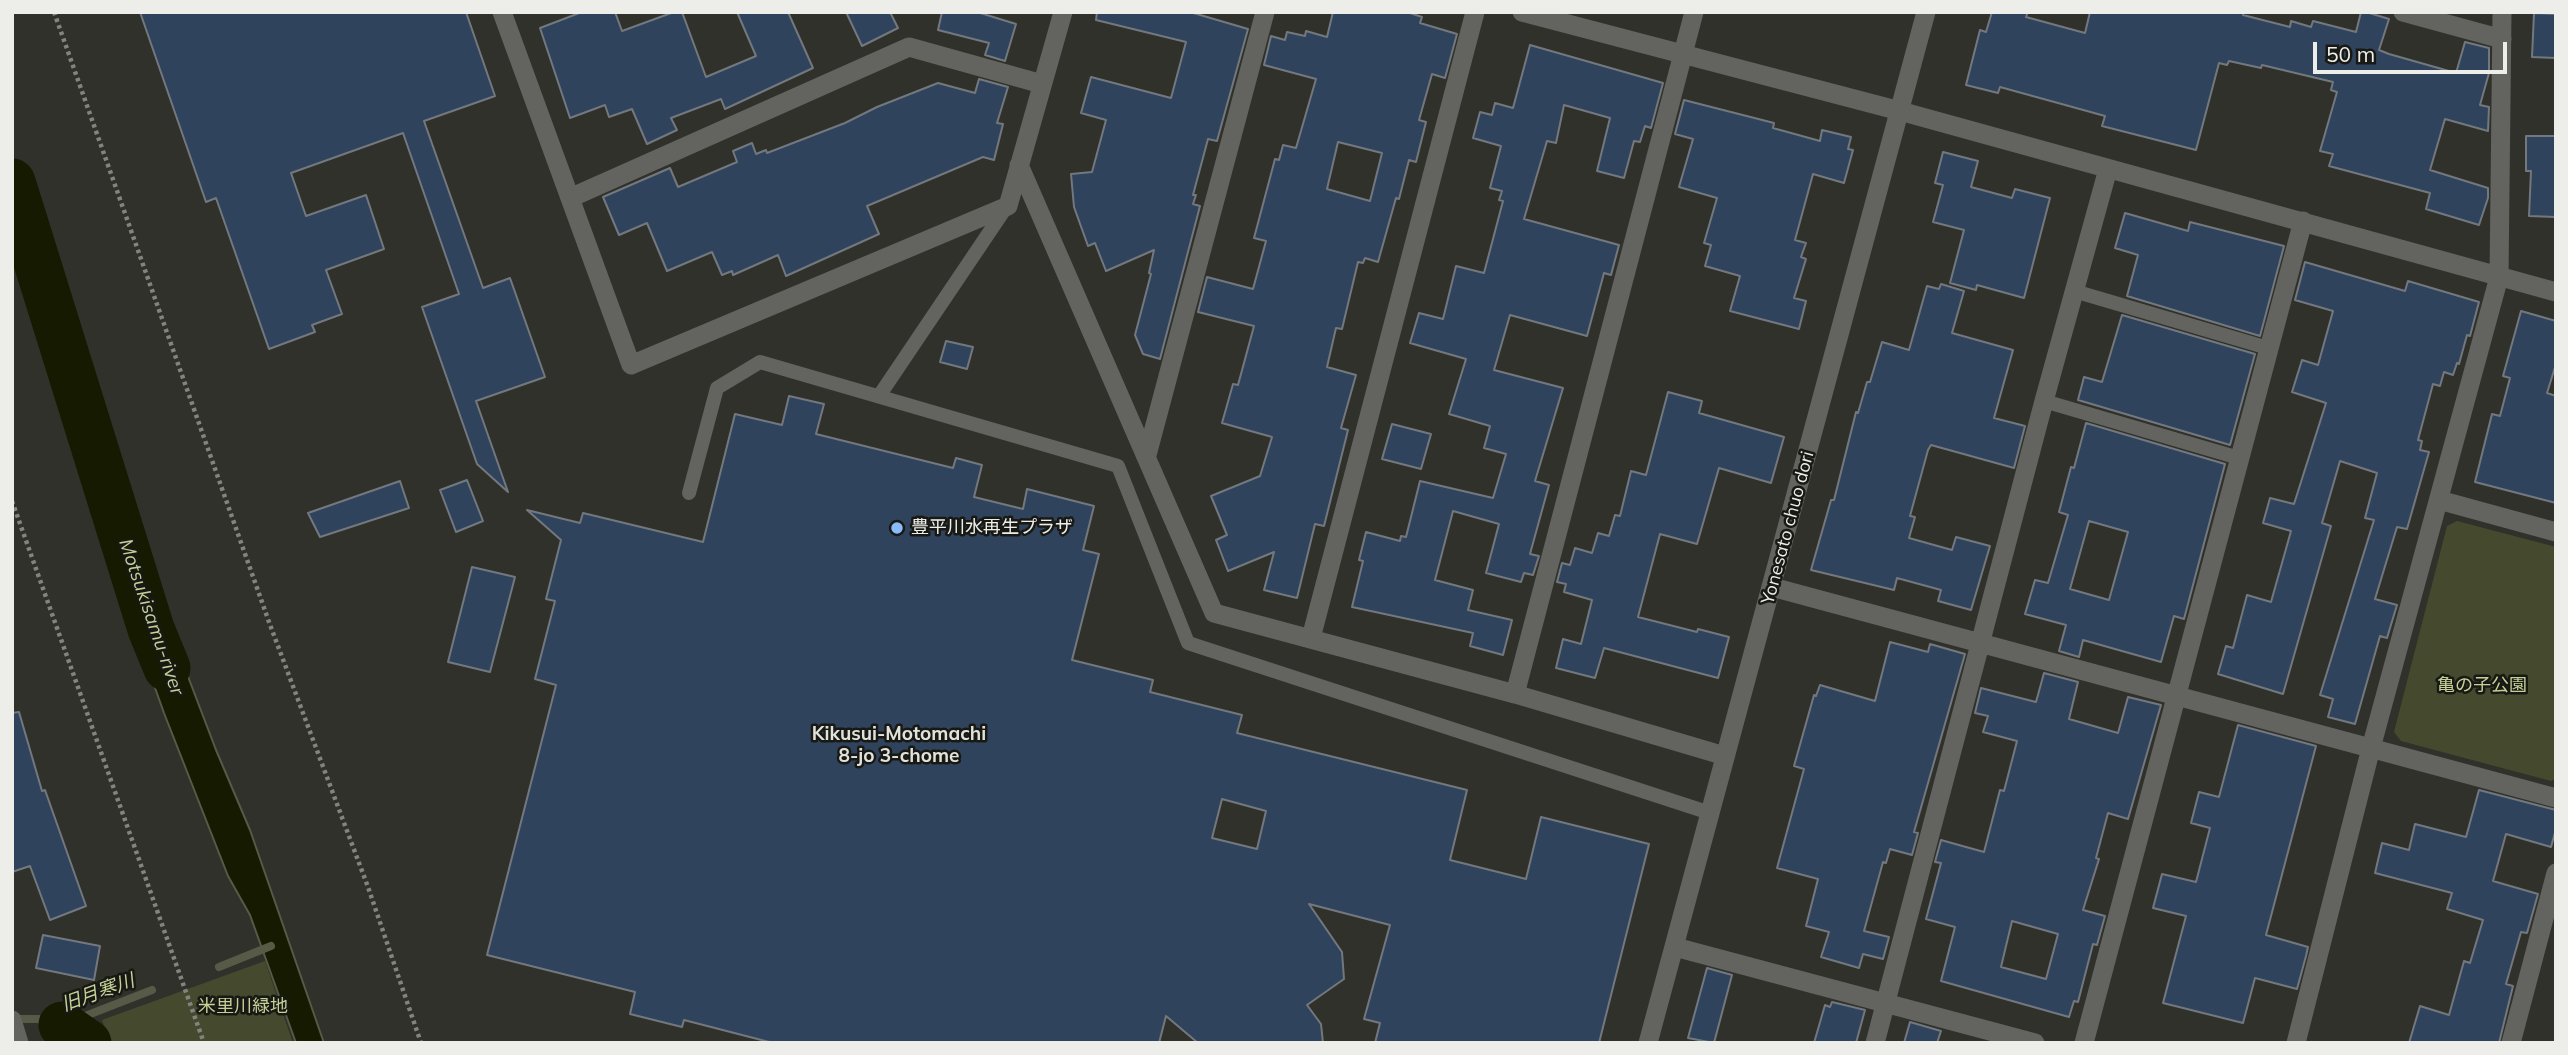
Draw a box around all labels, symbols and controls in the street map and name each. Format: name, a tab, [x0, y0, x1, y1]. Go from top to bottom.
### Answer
scale bar	[2316, 28, 2510, 72]
text: 50 m	[2326, 41, 2375, 67]
street label: Yonesato chuo dori	[1757, 449, 1819, 607]
place label: 豊平川水再生プラザ	[911, 517, 1073, 539]
marker: 豊平川水再生プラザ	[889, 520, 905, 536]
water label: Motsukisamu-river	[114, 536, 188, 698]
park label: 亀の子公園	[2437, 675, 2527, 697]
district label: Kikusui-Motomachi 8-jo 3-chome	[812, 723, 986, 767]
water label: 旧月寒川	[58, 969, 138, 1017]
park label: 米里川緑地	[198, 996, 288, 1018]

